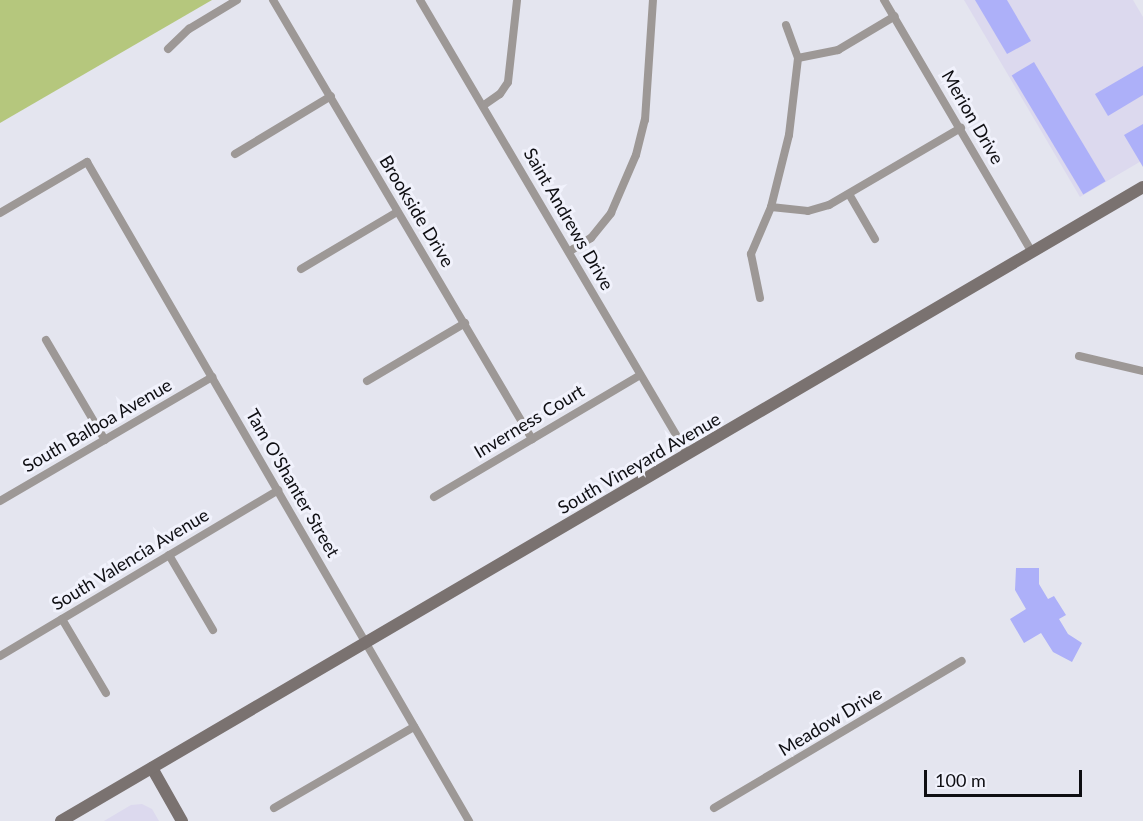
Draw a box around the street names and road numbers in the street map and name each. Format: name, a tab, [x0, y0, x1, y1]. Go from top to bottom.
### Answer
street label: Merion Drive	[938, 66, 1008, 168]
street label: Saint Andrews Drive	[519, 144, 619, 294]
street label: Brookside Drive	[375, 151, 459, 271]
street label: South Balboa Avenue	[18, 373, 176, 477]
street label: Inverness Court	[470, 380, 588, 462]
street label: Tam O'Shanter Street	[242, 405, 344, 561]
street label: South Vineyard Avenue	[553, 407, 725, 519]
street label: South Valencia Avenue	[47, 503, 213, 615]
street label: Meadow Drive	[774, 682, 886, 760]

